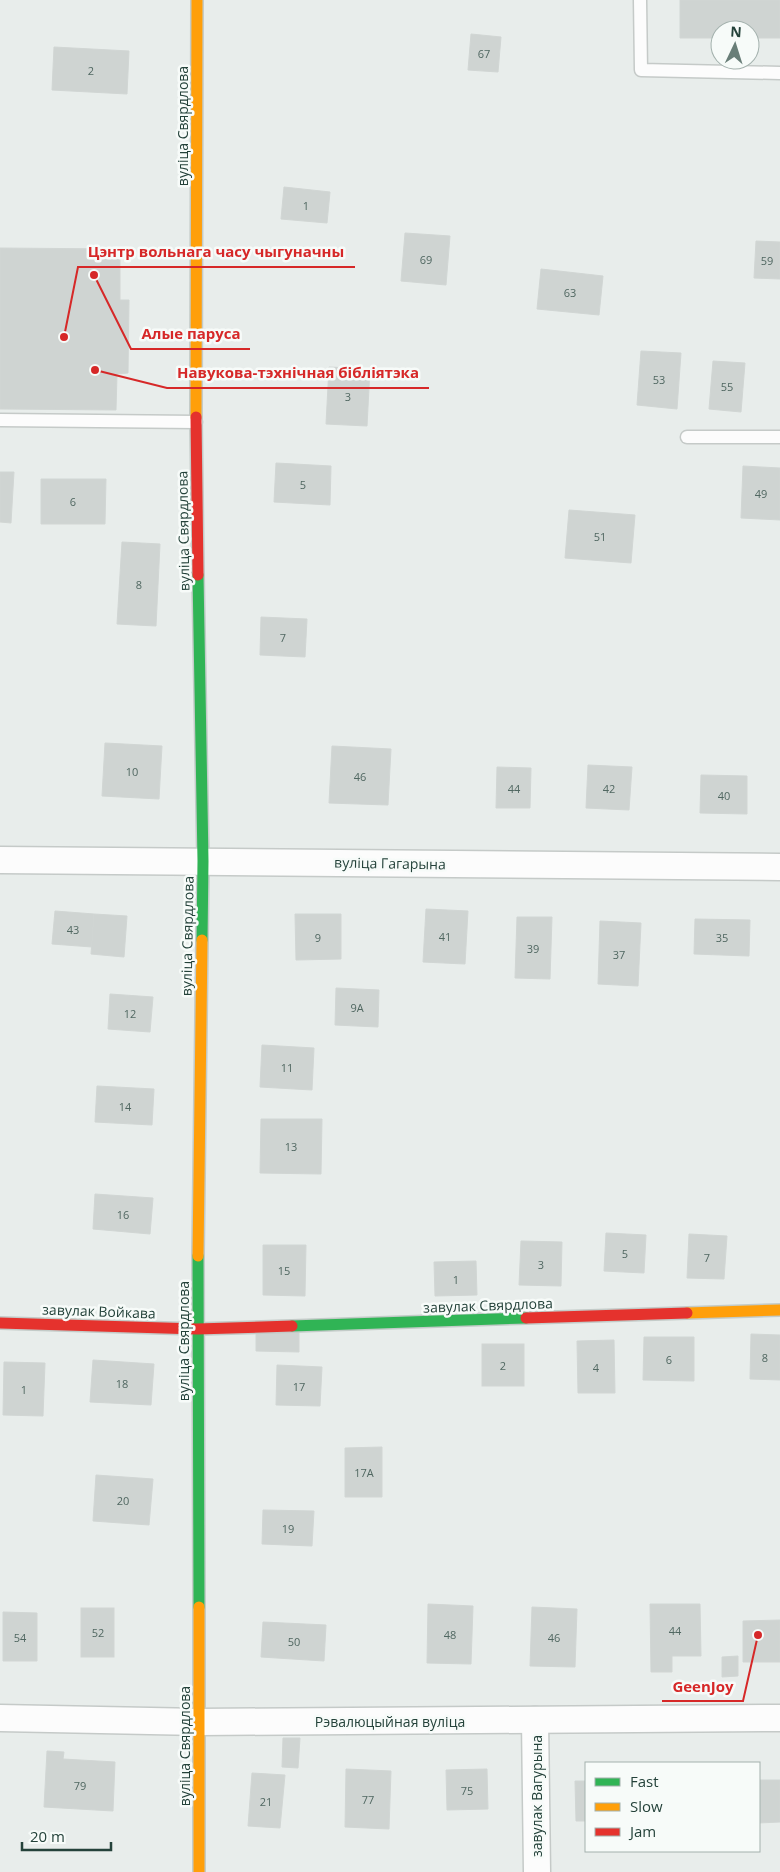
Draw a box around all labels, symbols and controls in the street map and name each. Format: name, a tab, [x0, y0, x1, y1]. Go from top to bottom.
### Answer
north arrow	[710, 20, 760, 70]
text: N	[730, 22, 742, 41]
house number: 67	[478, 46, 490, 61]
house number: 2	[88, 63, 94, 78]
street label: вуліца Свярдлова	[173, 66, 192, 186]
house number: 1	[303, 198, 309, 213]
callout: Цэнтр вольнага часу чыгуначны	[78, 237, 355, 267]
text: Цэнтр вольнага часу чыгуначны	[88, 241, 344, 261]
house number: 69	[420, 252, 432, 267]
house number: 59	[761, 253, 773, 268]
house number: 63	[564, 285, 576, 300]
callout: Алые паруса	[131, 319, 250, 349]
text: Алые паруса	[141, 323, 241, 343]
callout: Навукова-тэхнічная бібліятэка	[167, 358, 429, 388]
text: Навукова-тэхнічная бібліятэка	[177, 362, 419, 382]
house number: 53	[653, 372, 665, 387]
house number: 55	[721, 379, 733, 394]
house number: 3	[345, 389, 351, 404]
street label: вуліца Свярдлова	[172, 471, 194, 591]
house number: 5	[300, 477, 306, 492]
house number: 49	[755, 486, 767, 501]
house number: 6	[70, 494, 76, 509]
house number: 51	[594, 529, 606, 544]
house number: 8	[136, 577, 142, 592]
house number: 7	[280, 630, 286, 645]
house number: 10	[126, 764, 138, 779]
house number: 46	[354, 769, 366, 784]
house number: 44	[508, 781, 521, 796]
house number: 42	[603, 781, 615, 796]
house number: 40	[718, 788, 730, 803]
street label: вуліца Гагарына	[334, 853, 446, 873]
street label: вуліца Свярдлова	[176, 876, 198, 996]
house number: 43	[67, 922, 79, 937]
house number: 41	[439, 929, 451, 944]
house number: 9	[315, 930, 321, 945]
house number: 35	[716, 930, 728, 945]
house number: 39	[527, 941, 539, 956]
house number: 37	[613, 947, 625, 962]
house number: 9А	[350, 1000, 364, 1015]
house number: 12	[124, 1006, 136, 1021]
house number: 11	[281, 1060, 293, 1075]
house number: 14	[119, 1099, 132, 1114]
house number: 13	[285, 1139, 297, 1154]
house number: 16	[117, 1207, 129, 1222]
house number: 5	[622, 1246, 628, 1261]
house number: 7	[704, 1250, 710, 1265]
house number: 3	[538, 1257, 544, 1272]
house number: 15	[278, 1263, 290, 1278]
house number: 1	[453, 1272, 459, 1287]
street label: вуліца Свярдлова	[174, 1281, 193, 1401]
street label: завулак Свярдлова	[423, 1293, 553, 1317]
street label: завулак Войкава	[42, 1300, 156, 1322]
house number: 8	[762, 1350, 768, 1365]
house number: 6	[666, 1352, 672, 1367]
house number: 2	[500, 1358, 506, 1373]
house number: 4	[593, 1360, 600, 1375]
house number: 18	[116, 1376, 128, 1391]
house number: 17	[293, 1379, 305, 1394]
house number: 1	[21, 1382, 27, 1397]
house number: 17А	[354, 1465, 374, 1480]
house number: 20	[117, 1493, 129, 1508]
house number: 19	[282, 1521, 294, 1536]
house number: 44	[669, 1623, 682, 1638]
house number: 52	[92, 1625, 104, 1640]
house number: 48	[444, 1627, 456, 1642]
house number: 54	[14, 1630, 27, 1645]
house number: 46	[548, 1630, 560, 1645]
house number: 50	[288, 1634, 300, 1649]
callout: GeenJoy	[662, 1671, 743, 1701]
text: GeenJoy	[672, 1676, 734, 1696]
street label: вуліца Свярдлова	[175, 1686, 194, 1806]
street label: Рэвалюцыйная вуліца	[315, 1712, 465, 1731]
street label: завулак Вагурына	[527, 1735, 546, 1857]
legend	[585, 1762, 760, 1852]
text: Fast	[630, 1771, 659, 1791]
house number: 79	[74, 1778, 86, 1793]
house number: 75	[461, 1783, 473, 1798]
house number: 77	[362, 1792, 374, 1807]
house number: 21	[260, 1794, 272, 1809]
text: Slow	[630, 1796, 663, 1816]
scale bar	[22, 1820, 111, 1852]
text: Jam	[628, 1821, 656, 1841]
text: 20 m	[30, 1826, 65, 1846]

